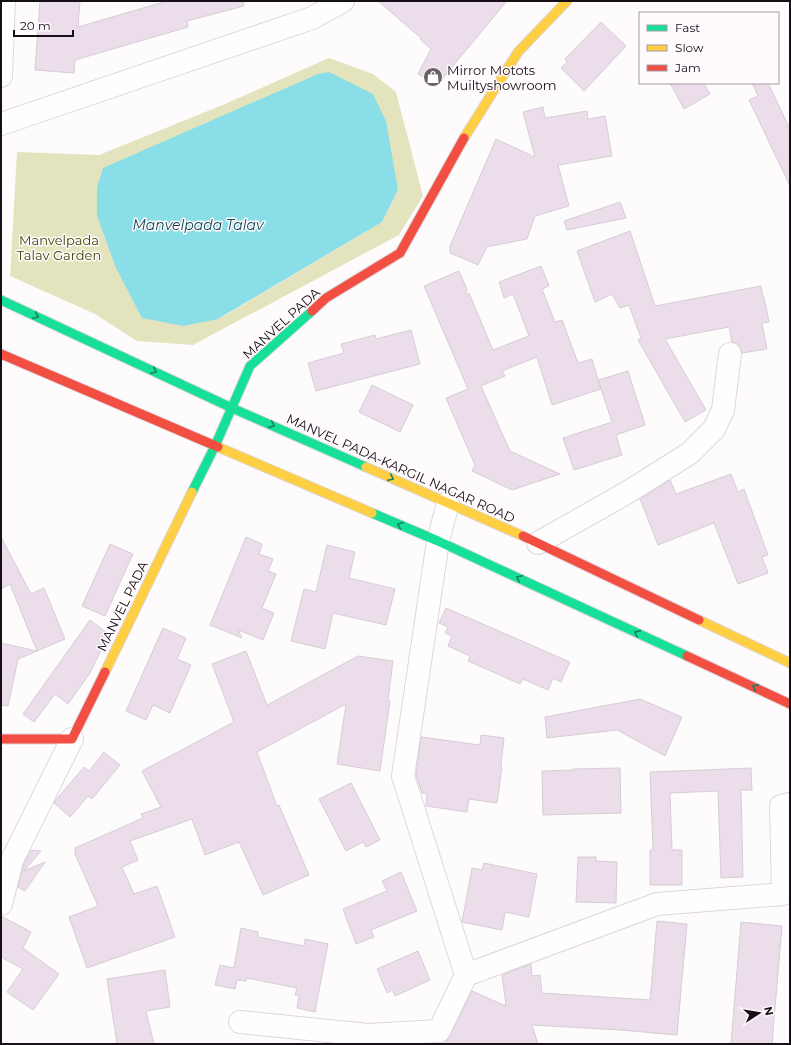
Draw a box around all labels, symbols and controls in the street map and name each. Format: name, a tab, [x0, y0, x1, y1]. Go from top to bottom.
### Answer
scale bar	[14, 12, 73, 38]
legend	[639, 12, 779, 84]
text: 20 m	[20, 18, 51, 33]
text: Fast	[675, 20, 700, 35]
text: Slow	[675, 40, 704, 55]
text: Jam	[674, 60, 701, 75]
place label: Mirror Motots Muiltyshowroom	[447, 62, 556, 93]
shop icon: Mirror Motots Muiltyshowroom	[422, 66, 444, 88]
water label: Manvelpada Talav	[132, 216, 265, 234]
park label: Manvelpada Talav Garden	[17, 232, 101, 263]
street label: MANVEL PADA	[239, 284, 324, 362]
one-way arrow	[32, 311, 40, 319]
one-way arrow	[150, 366, 158, 374]
street label: MANVEL PADA-KARGIL NAGAR ROAD	[284, 410, 518, 526]
one-way arrow	[269, 421, 276, 429]
one-way arrow	[387, 473, 395, 481]
one-way arrow	[397, 521, 404, 529]
street label: MANVEL PADA	[93, 558, 151, 654]
one-way arrow	[515, 575, 523, 583]
one-way arrow	[633, 630, 641, 638]
one-way arrow	[751, 684, 759, 692]
north arrow	[739, 993, 779, 1033]
text: N	[761, 1005, 777, 1017]

